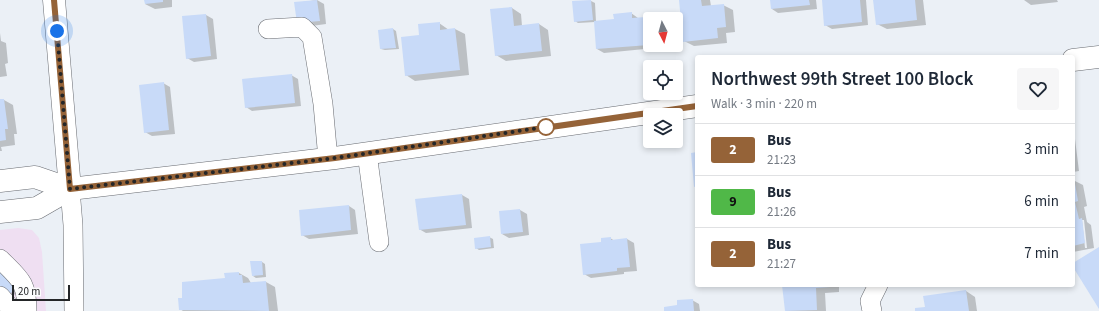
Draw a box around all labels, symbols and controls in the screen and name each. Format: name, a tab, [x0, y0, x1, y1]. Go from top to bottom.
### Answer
north arrow	[643, 12, 683, 52]
map controls	[643, 12, 683, 148]
your location	[47, 21, 67, 41]
button: locate	[643, 60, 683, 100]
text: Northwest 99th Street 100 Block	[711, 66, 973, 93]
button: heart	[1017, 68, 1059, 110]
text: Walk · 3 min · 220 m	[711, 95, 817, 113]
button: layers	[643, 108, 683, 148]
unlabelled marker	[537, 118, 555, 136]
text: Bus	[767, 130, 791, 151]
text: 3 min	[1024, 139, 1059, 160]
text: 2	[729, 140, 737, 160]
text: 21:23	[767, 151, 796, 169]
text: Bus	[767, 182, 791, 203]
text: 6 min	[1024, 191, 1059, 212]
text: 9	[729, 192, 737, 212]
text: 21:26	[767, 203, 796, 221]
text: Bus	[767, 234, 791, 255]
text: 7 min	[1024, 243, 1059, 264]
text: 2	[729, 244, 737, 264]
text: 21:27	[767, 255, 796, 273]
scale bar	[12, 283, 70, 302]
text: 20 m	[18, 284, 40, 299]

